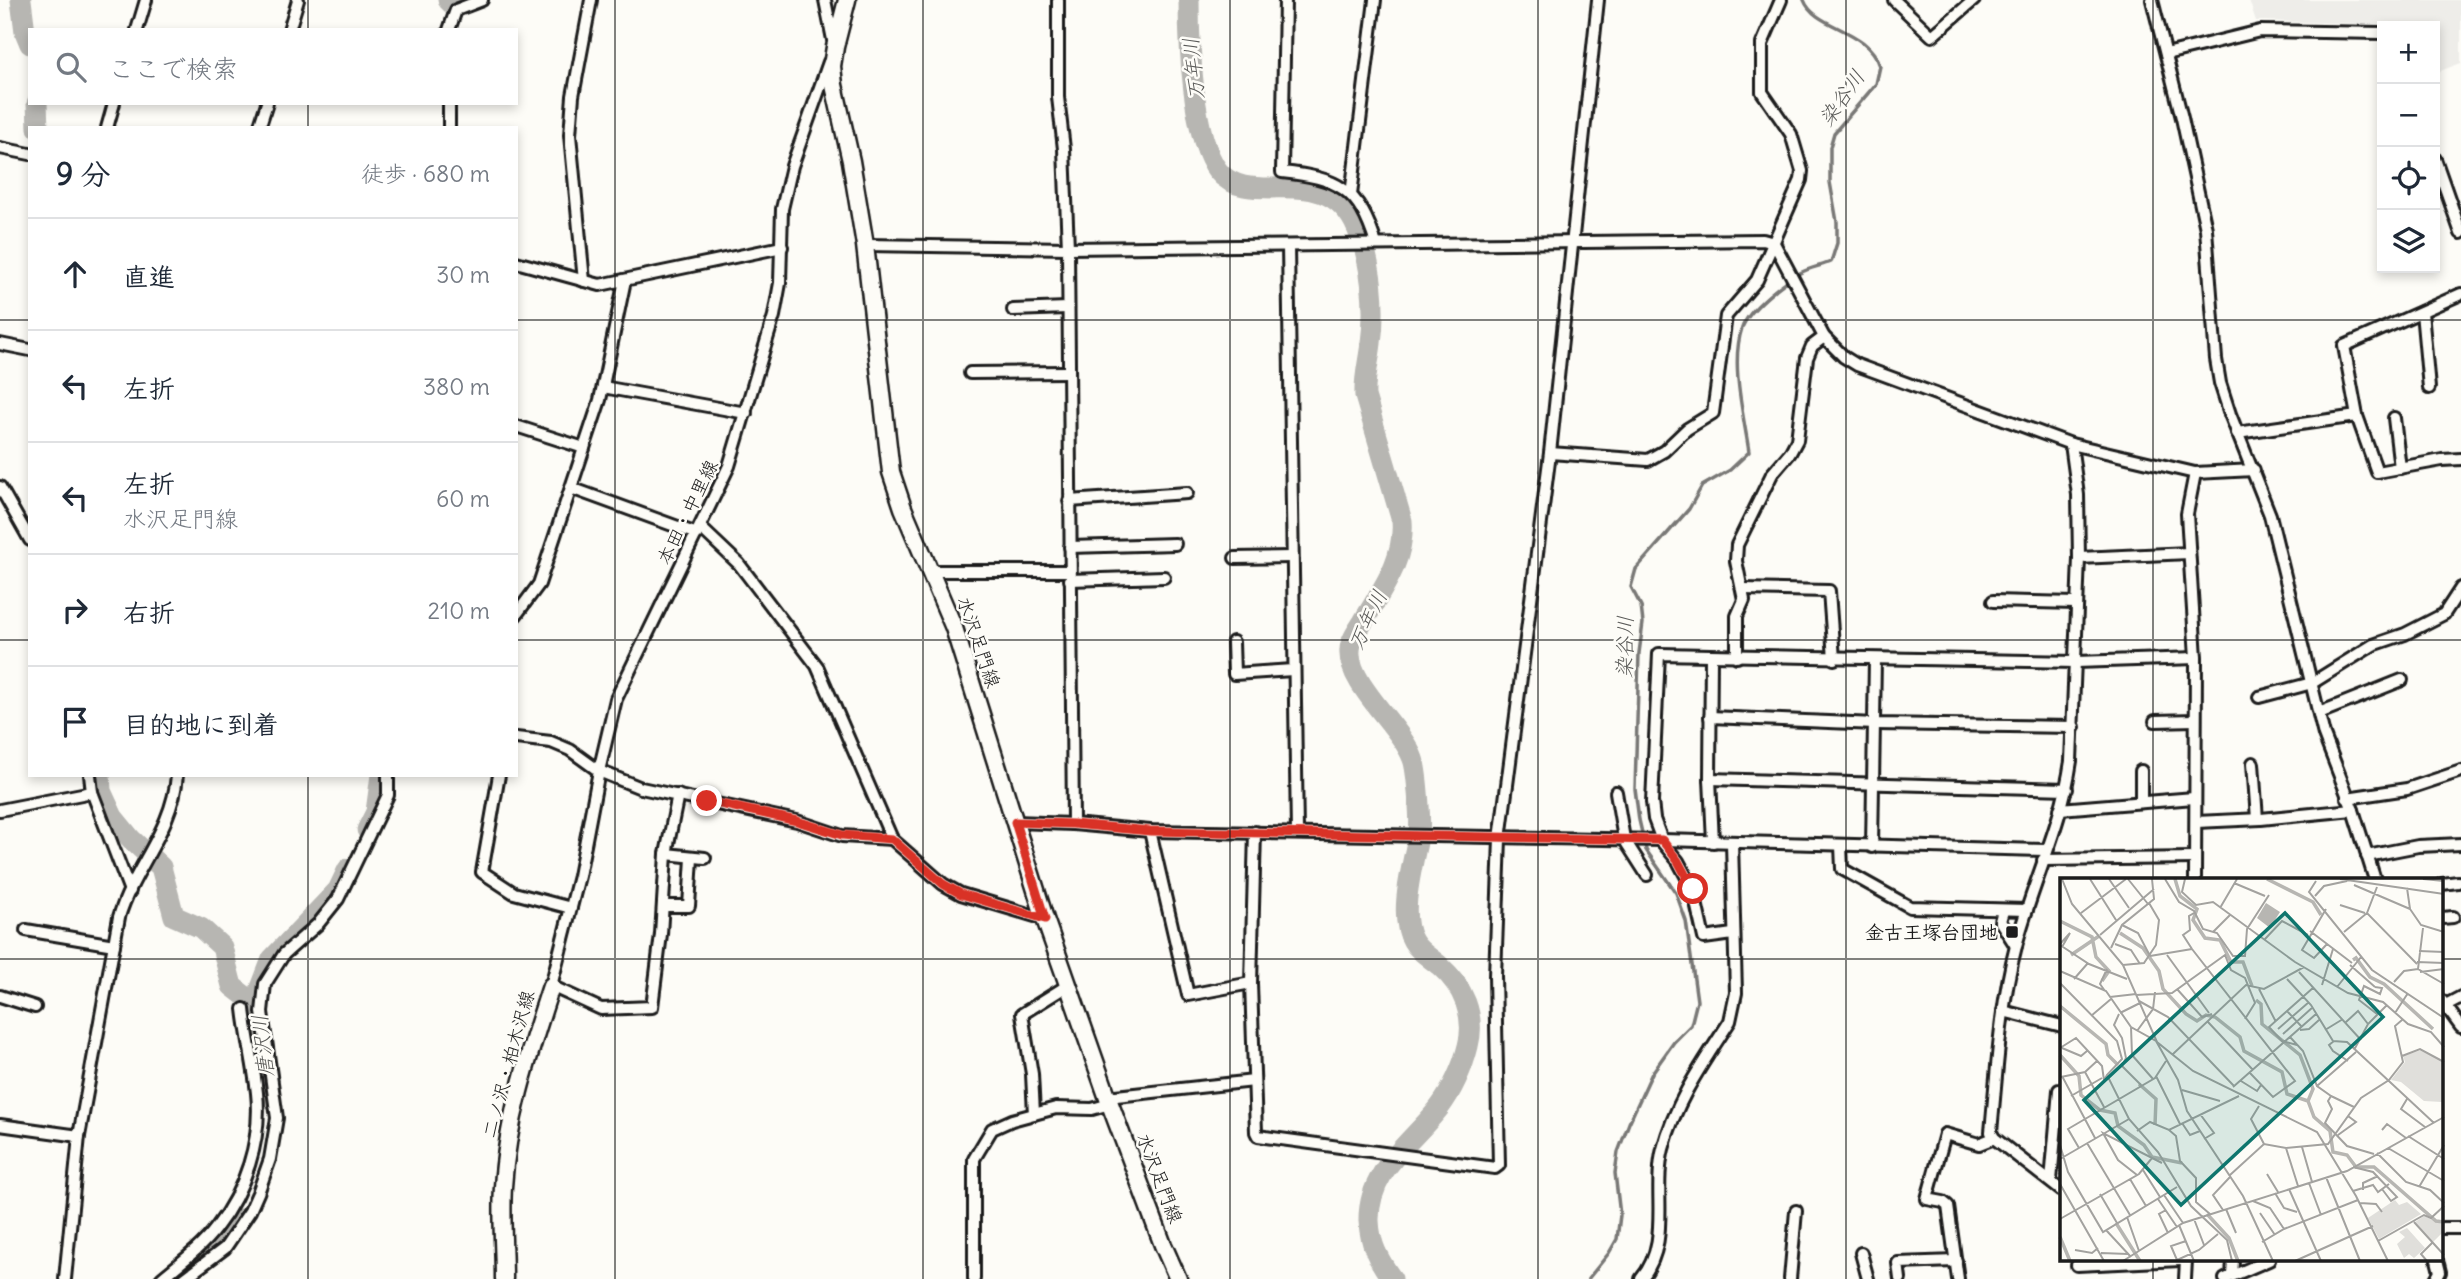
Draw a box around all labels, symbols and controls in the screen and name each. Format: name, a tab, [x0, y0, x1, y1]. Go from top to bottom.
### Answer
map controls	[2377, 21, 2440, 273]
button: +	[2377, 21, 2440, 84]
search box	[28, 28, 518, 105]
water label: 万年川	[1177, 36, 1210, 102]
icon: search	[52, 48, 90, 86]
text: ここで検索	[108, 52, 238, 85]
water label: 染谷川	[1812, 64, 1871, 131]
button: −	[2377, 84, 2440, 147]
button: locate	[2377, 147, 2440, 210]
text: 9 分	[56, 155, 110, 193]
text: 徒歩 · 680 m	[361, 159, 490, 188]
button: layers	[2377, 210, 2440, 273]
icon: ahead	[56, 255, 94, 293]
text: 直進	[123, 260, 175, 293]
text: 30 m	[436, 260, 490, 289]
icon: left	[56, 367, 94, 405]
text: 左折	[123, 372, 175, 405]
text: 380 m	[423, 372, 490, 401]
street label: 本田・中里線	[651, 456, 723, 568]
text: 左折	[123, 467, 175, 500]
icon: left	[56, 479, 94, 517]
text: 60 m	[436, 484, 490, 513]
text: 水沢足門線	[123, 504, 238, 533]
water label: 万年川	[1342, 586, 1393, 654]
icon: right	[56, 591, 94, 629]
street label: 水沢足門線	[952, 593, 1006, 691]
text: 右折	[123, 596, 175, 629]
text: 210 m	[427, 596, 490, 625]
water label: 染谷川	[1610, 615, 1639, 679]
icon: arrive	[56, 703, 94, 741]
text: 目的地に到着	[123, 708, 279, 741]
route end	[691, 785, 722, 816]
route start	[1677, 873, 1708, 904]
inset map	[2060, 878, 2444, 1262]
place label: 金古王塚台団地	[1865, 920, 1998, 944]
marker: 金古王塚台団地	[2004, 924, 2020, 940]
street label: 二ノ沢・柏木沢線	[477, 987, 539, 1141]
water label: 唐沢川	[246, 1013, 279, 1079]
street label: 水沢足門線	[1132, 1129, 1188, 1227]

